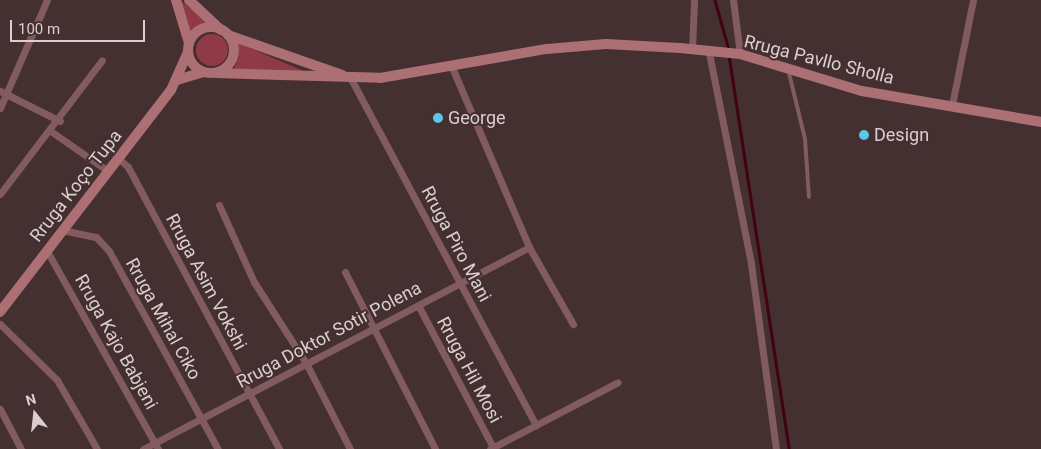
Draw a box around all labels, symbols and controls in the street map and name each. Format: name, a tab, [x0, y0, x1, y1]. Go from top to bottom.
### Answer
scale bar	[12, 10, 148, 42]
text: 100 m	[18, 20, 60, 38]
street label: Rruga Pavllo Sholla	[742, 31, 896, 89]
place label: George	[448, 107, 506, 129]
marker: George	[432, 112, 444, 124]
place label: Design	[874, 124, 929, 146]
street label: Rruga Koço Tupa	[25, 125, 127, 247]
marker: Design	[858, 129, 870, 141]
street label: Rruga Piro Mani	[416, 183, 496, 305]
street label: Rruga Asim Vokshi	[161, 210, 251, 354]
street label: Rruga Mihal Ciko	[121, 254, 205, 384]
street label: Rruga Kajo Babjeni	[70, 271, 162, 413]
street label: Rruga Doktor Sotir Polena	[233, 277, 425, 393]
street label: Rruga Hil Mosi	[432, 313, 506, 427]
north arrow	[10, 389, 60, 439]
text: N	[24, 391, 38, 409]

